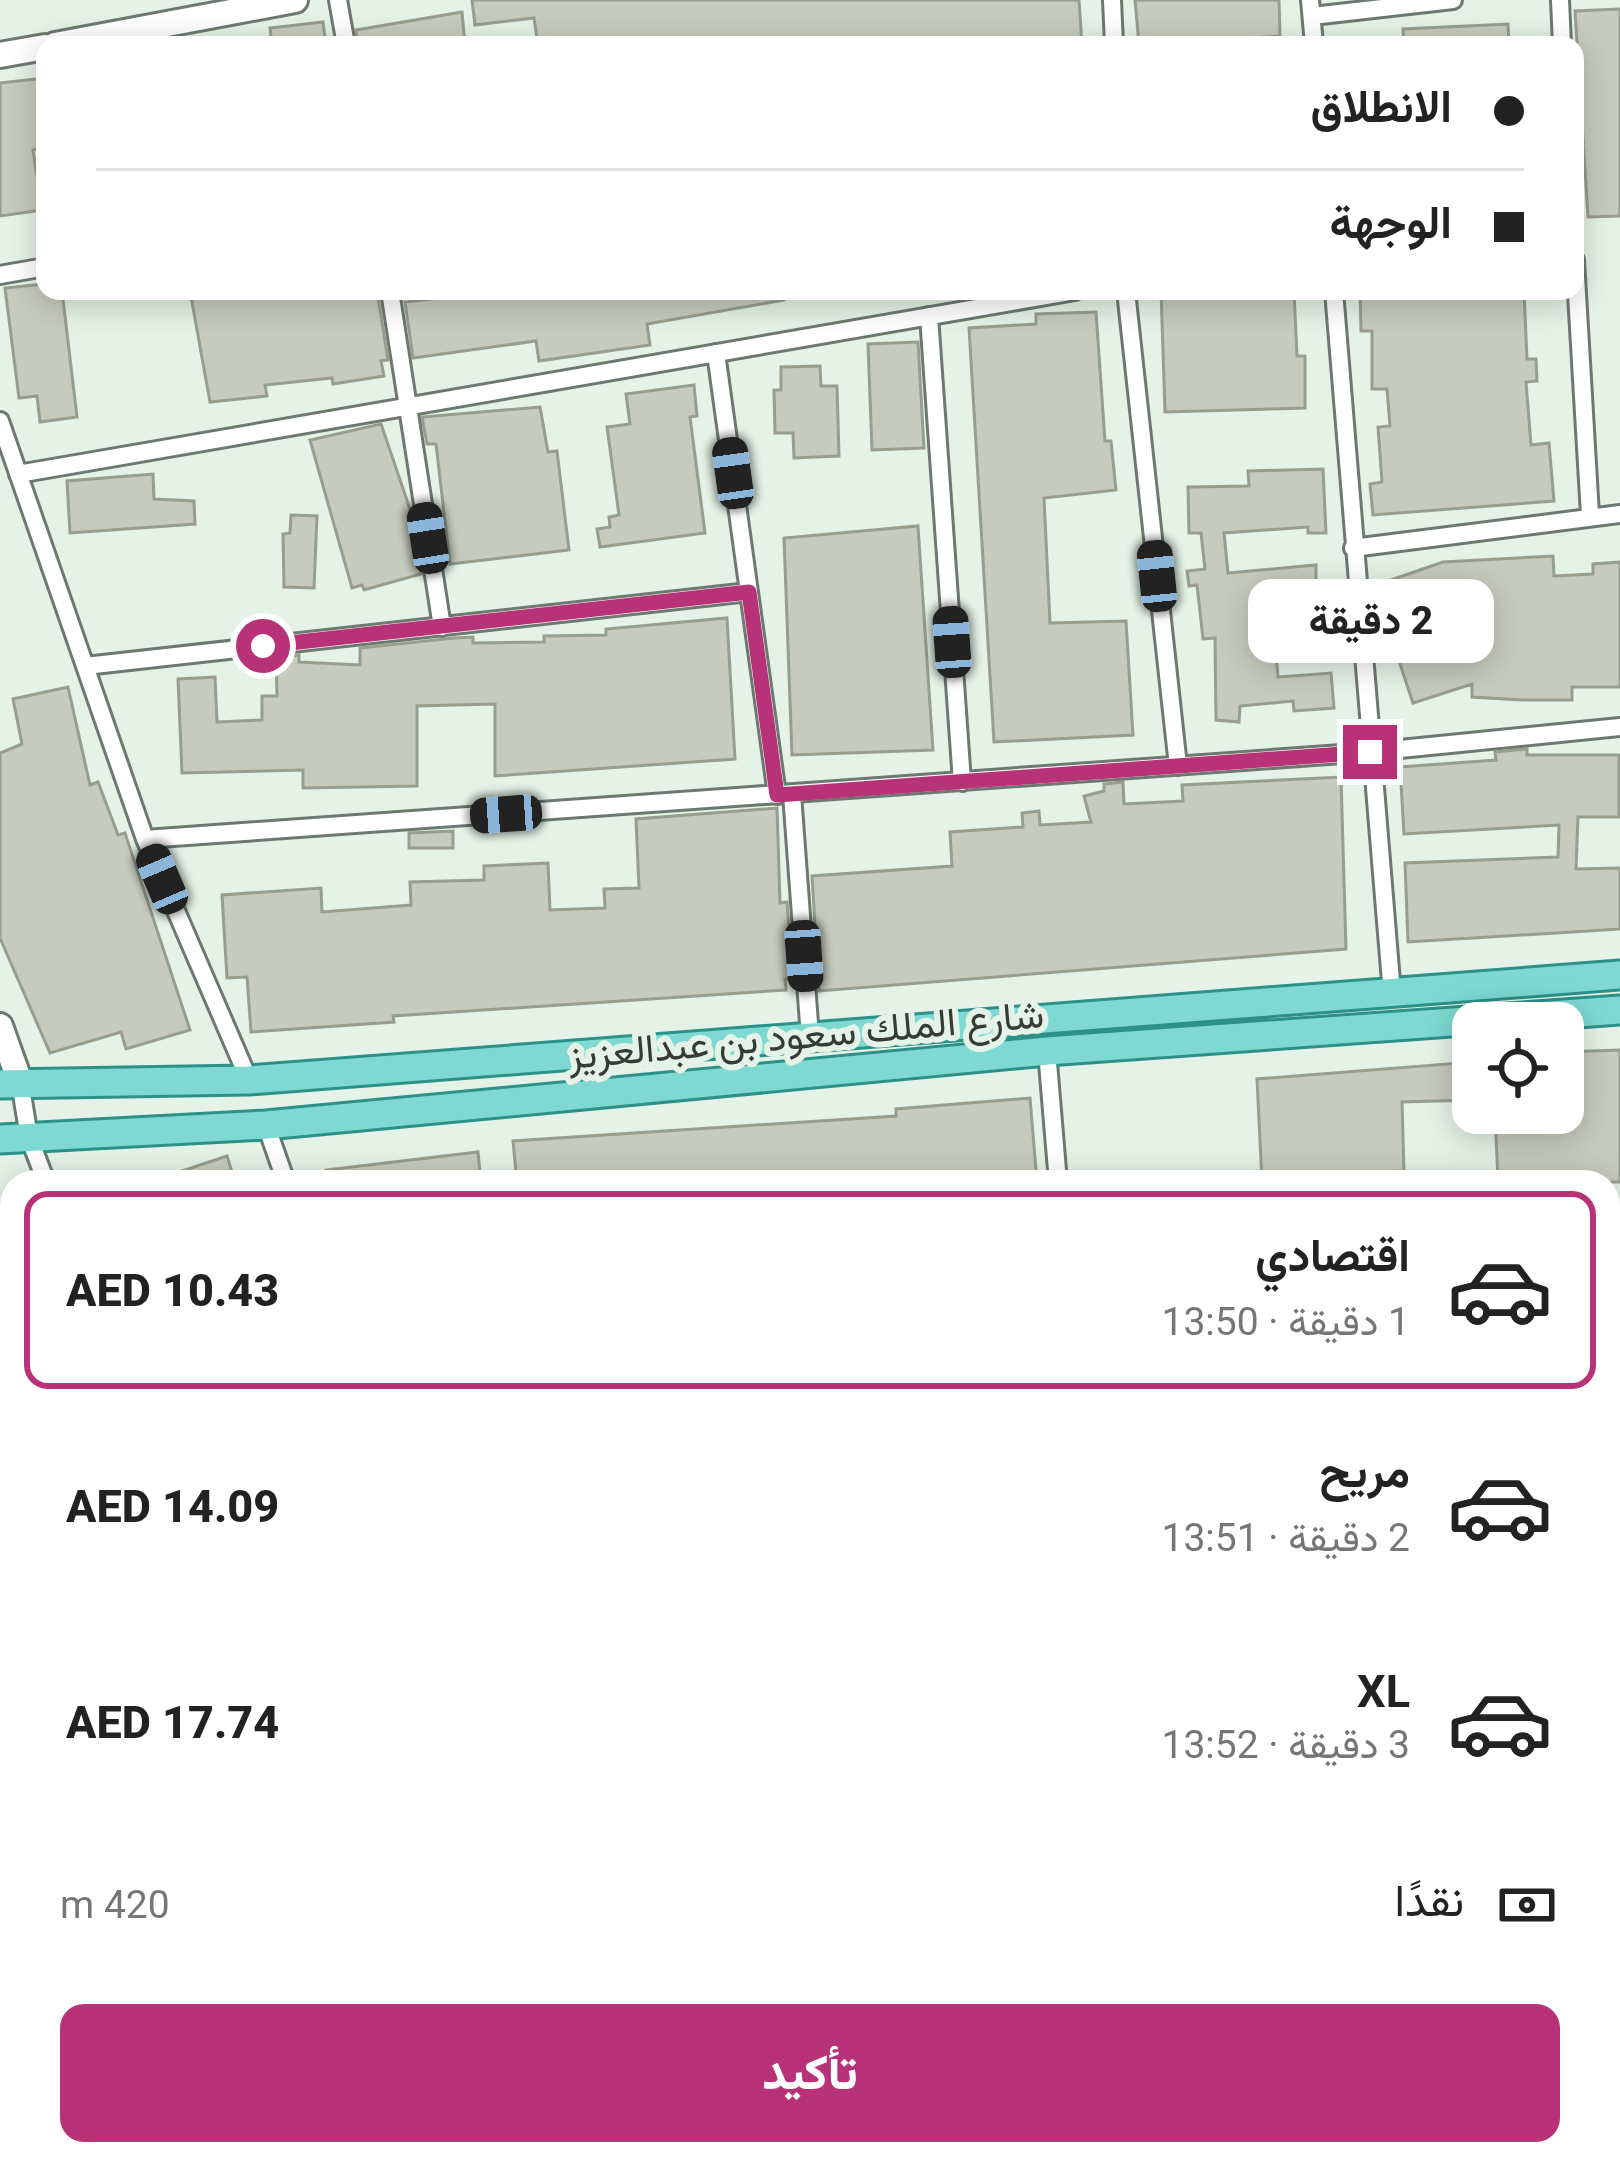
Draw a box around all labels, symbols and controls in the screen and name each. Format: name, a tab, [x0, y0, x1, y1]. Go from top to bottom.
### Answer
text: الانطلاق	[1311, 80, 1452, 133]
text: الوجهة	[1330, 196, 1452, 249]
car	[710, 435, 756, 511]
car	[405, 500, 451, 576]
car	[1135, 538, 1179, 614]
callout: 2 دقيقة	[1247, 578, 1493, 662]
text: 2 دقيقة	[1309, 598, 1433, 644]
car	[932, 605, 972, 679]
route start	[236, 619, 290, 673]
route end	[1343, 725, 1397, 779]
car	[469, 794, 543, 834]
car	[131, 839, 193, 919]
car	[784, 919, 824, 993]
street label: شارع الملك سعود بن عبدالعزيز	[565, 991, 1046, 1082]
map controls	[1452, 1002, 1584, 1134]
button: locate	[1452, 1002, 1584, 1134]
text: اقتصادي	[1255, 1229, 1410, 1282]
icon: car	[1446, 1236, 1554, 1344]
text: AED 10.43	[66, 1264, 279, 1317]
text: 1 دقيقة · 13:50	[1161, 1299, 1410, 1345]
text: مريح	[1319, 1445, 1410, 1498]
icon: car	[1446, 1452, 1554, 1560]
text: AED 14.09	[66, 1480, 279, 1533]
text: 2 دقيقة · 13:51	[1161, 1515, 1410, 1561]
text: XL	[1357, 1665, 1410, 1718]
icon: car	[1446, 1668, 1554, 1776]
text: AED 17.74	[66, 1696, 279, 1749]
text: 3 دقيقة · 13:52	[1161, 1722, 1410, 1768]
icon: cash	[1494, 1872, 1560, 1938]
text: نقدًا	[1394, 1874, 1464, 1927]
text: 420 m	[60, 1882, 170, 1928]
button: تأكيد	[60, 2004, 1560, 2142]

